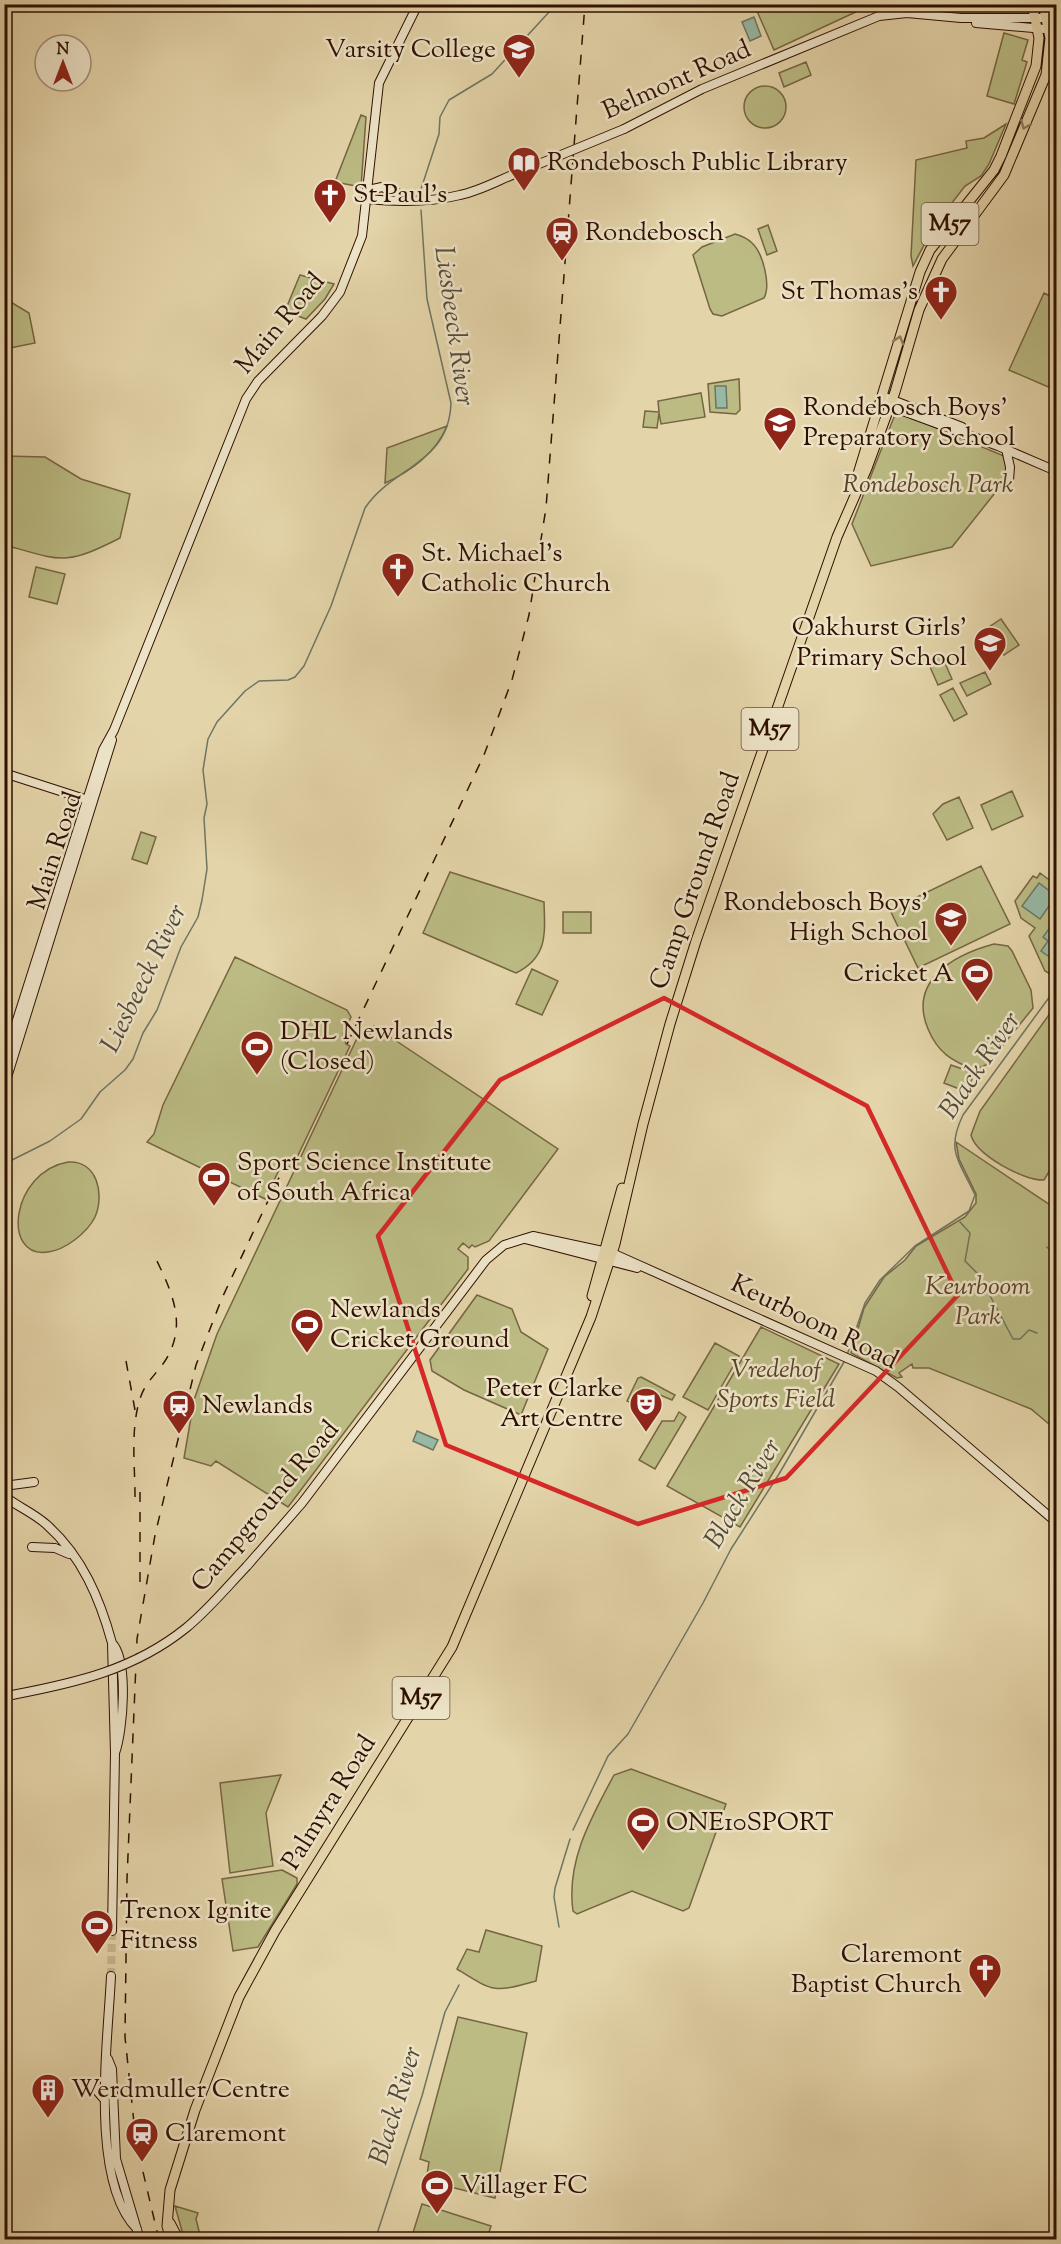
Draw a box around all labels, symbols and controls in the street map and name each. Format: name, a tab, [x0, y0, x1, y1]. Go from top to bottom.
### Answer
place label: Varsity College	[325, 32, 496, 69]
school or university icon: Varsity College	[501, 32, 537, 79]
street label: Belmont Road	[597, 32, 757, 130]
north arrow	[33, 33, 93, 93]
text: N	[57, 39, 70, 62]
one-way arrow	[1020, 119, 1032, 130]
library icon: Rondebosch Public Library	[506, 145, 542, 192]
place label: Rondebosch Public Library	[547, 145, 848, 182]
church icon: St Paul's	[312, 177, 348, 224]
place label: St Paul's	[353, 177, 447, 214]
road number: M57	[922, 203, 978, 245]
station icon: Rondebosch	[544, 215, 580, 262]
place label: Rondebosch	[585, 215, 724, 252]
water label: Liesbeeck River	[422, 244, 484, 409]
street label: Main Road	[227, 265, 335, 383]
place label: St Thomas's	[781, 274, 918, 311]
church icon: St Thomas's	[923, 274, 959, 321]
one-way arrow	[892, 335, 904, 346]
place label: Rondebosch Boys' Preparatory School	[803, 390, 1015, 457]
school or university icon: Rondebosch Boys' Preparatory School	[762, 405, 798, 452]
park label: Rondebosch Park	[843, 467, 1014, 504]
place label: St. Michael's Catholic Church	[421, 536, 611, 603]
church icon: St. Michael's Catholic Church	[380, 551, 416, 598]
place label: Oakhurst Girls' Primary School	[792, 610, 967, 677]
school or university icon: Oakhurst Girls' Primary School	[972, 625, 1008, 672]
road number: M57	[742, 708, 798, 750]
street label: Camp Ground Road	[641, 767, 751, 995]
street label: Main Road	[19, 787, 93, 915]
place label: Rondebosch Boys' High School	[724, 885, 928, 952]
water label: Liesbeeck River	[92, 898, 198, 1060]
school or university icon: Rondebosch Boys' High School	[933, 900, 969, 947]
place label: Cricket A	[844, 956, 954, 993]
sports icon: Cricket A	[959, 956, 995, 1003]
water label: Black River	[931, 1004, 1032, 1127]
place label: DHL Newlands (Closed)	[280, 1014, 453, 1081]
sports icon: DHL Newlands (Closed)	[239, 1029, 275, 1076]
place label: Sport Science Institute of South Africa	[237, 1145, 492, 1212]
sports icon: Sport Science Institute of South Africa	[196, 1160, 232, 1207]
street label: Keurboom Road	[724, 1266, 904, 1380]
park label: Keurboom Park	[925, 1269, 1031, 1336]
place label: Newlands Cricket Ground	[330, 1292, 510, 1359]
sports icon: Newlands Cricket Ground	[289, 1307, 325, 1354]
park label: Vredehof Sports Field	[717, 1352, 835, 1419]
place label: Peter Clarke Art Centre	[486, 1371, 623, 1438]
theatre icon: Peter Clarke Art Centre	[628, 1386, 664, 1433]
station icon: Newlands	[161, 1388, 197, 1435]
place label: Newlands	[202, 1388, 313, 1425]
street label: Campground Road	[183, 1413, 349, 1601]
water label: Black River	[696, 1431, 792, 1556]
road number: M57	[392, 1677, 450, 1719]
street label: Palmyra Road	[274, 1728, 386, 1878]
sports icon: ONE10SPORT	[625, 1805, 661, 1852]
place label: ONE10SPORT	[666, 1805, 834, 1842]
place label: Trenox Ignite Fitness	[120, 1893, 272, 1960]
sports icon: Trenox Ignite Fitness	[79, 1908, 115, 1955]
place label: Claremont Baptist Church	[791, 1937, 962, 2004]
church icon: Claremont Baptist Church	[967, 1952, 1003, 1999]
water label: Black River	[361, 2041, 434, 2170]
building icon: Werdmuller Centre	[30, 2072, 66, 2119]
place label: Werdmuller Centre	[71, 2072, 290, 2109]
station icon: Claremont	[124, 2116, 160, 2163]
place label: Claremont	[165, 2116, 286, 2153]
sports icon: Villager FC	[419, 2168, 455, 2215]
place label: Villager FC	[460, 2168, 588, 2205]

